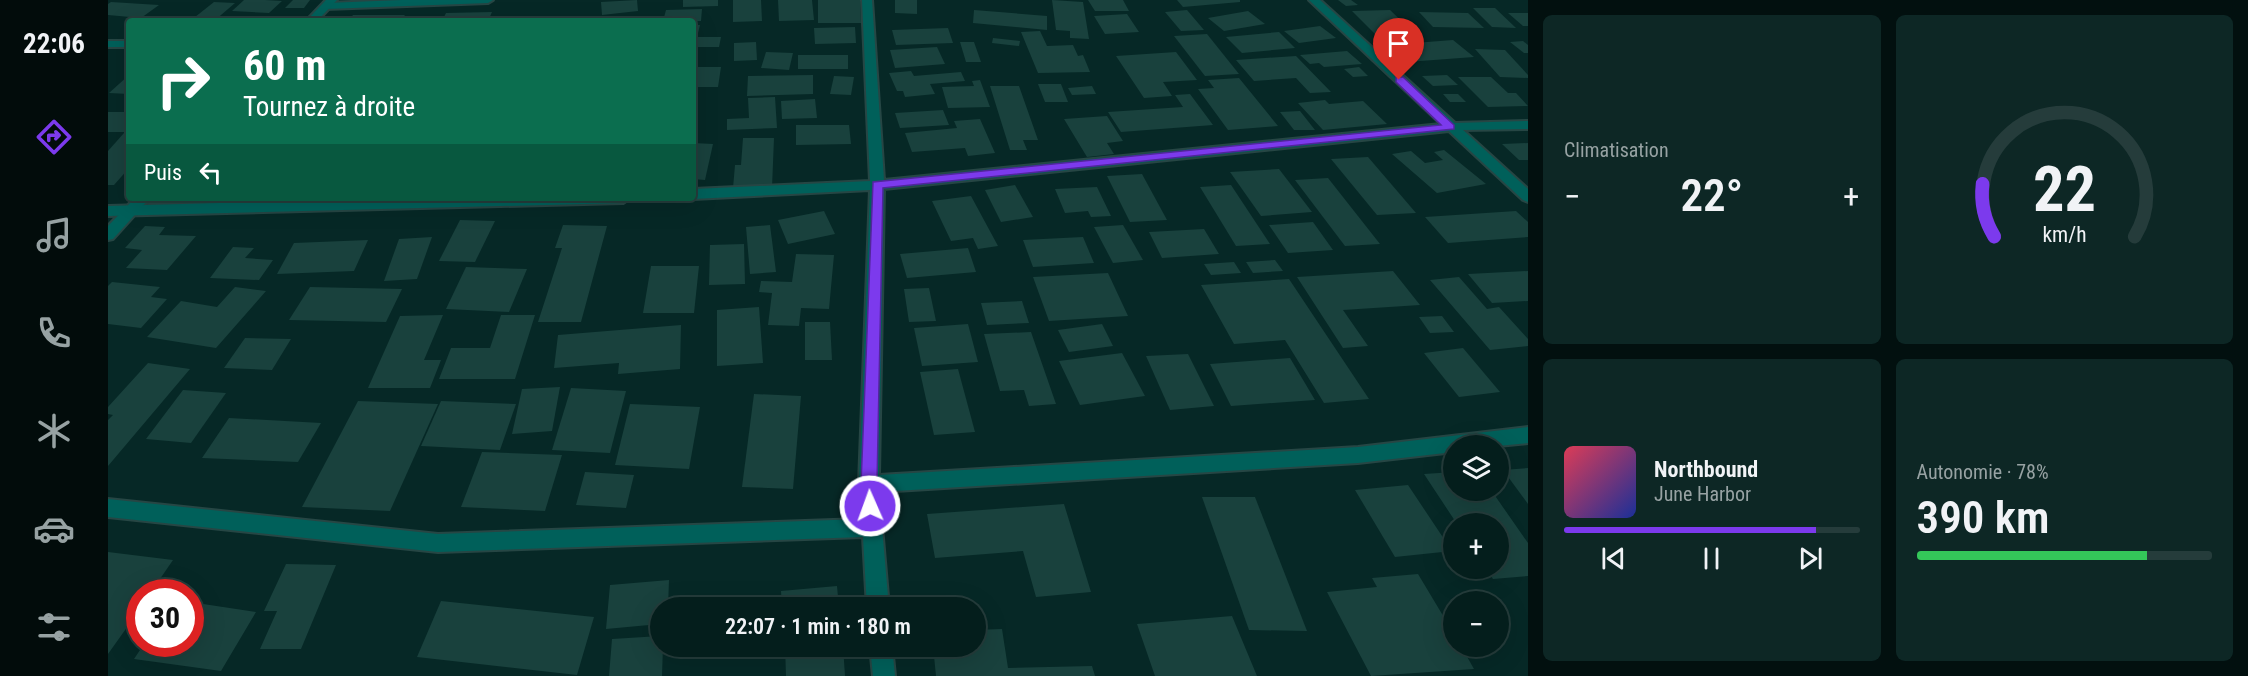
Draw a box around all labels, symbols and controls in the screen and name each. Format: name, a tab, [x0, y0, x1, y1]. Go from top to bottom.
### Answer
pin	[1373, 18, 1424, 80]
icon: arrive	[1382, 27, 1415, 60]
text: 22:06	[23, 28, 85, 60]
text: 60 m	[243, 41, 326, 90]
icon: right	[144, 42, 222, 120]
text: Tournez à droite	[243, 91, 415, 123]
icon: directions	[33, 116, 75, 158]
text: Climatisation	[1564, 138, 1669, 162]
text: 22	[2033, 153, 2096, 226]
icon: left	[194, 156, 227, 189]
text: Puis	[144, 160, 182, 185]
text: 22°	[1680, 169, 1743, 222]
text: −	[1564, 177, 1581, 216]
text: +	[1843, 177, 1859, 216]
icon: music	[33, 214, 75, 256]
text: km/h	[2042, 222, 2086, 247]
icon: phone	[33, 312, 75, 354]
icon: climate	[33, 410, 75, 452]
map controls	[1443, 435, 1509, 657]
button: layers	[1443, 435, 1509, 501]
text: Northbound	[1654, 457, 1758, 482]
text: Autonomie · 78%	[1917, 460, 2049, 484]
position arrow	[838, 474, 902, 538]
text: June Harbor	[1654, 482, 1751, 506]
text: 390 km	[1917, 491, 2050, 544]
icon: car	[33, 508, 75, 550]
button: +	[1443, 513, 1509, 579]
icon: previous	[1597, 542, 1630, 575]
icon: pause	[1695, 542, 1728, 575]
icon: next	[1794, 542, 1827, 575]
speed limit sign: 30	[126, 579, 204, 657]
button: −	[1443, 591, 1509, 657]
icon: filters	[33, 606, 75, 648]
text: 22:07 · 1 min · 180 m	[725, 614, 911, 639]

